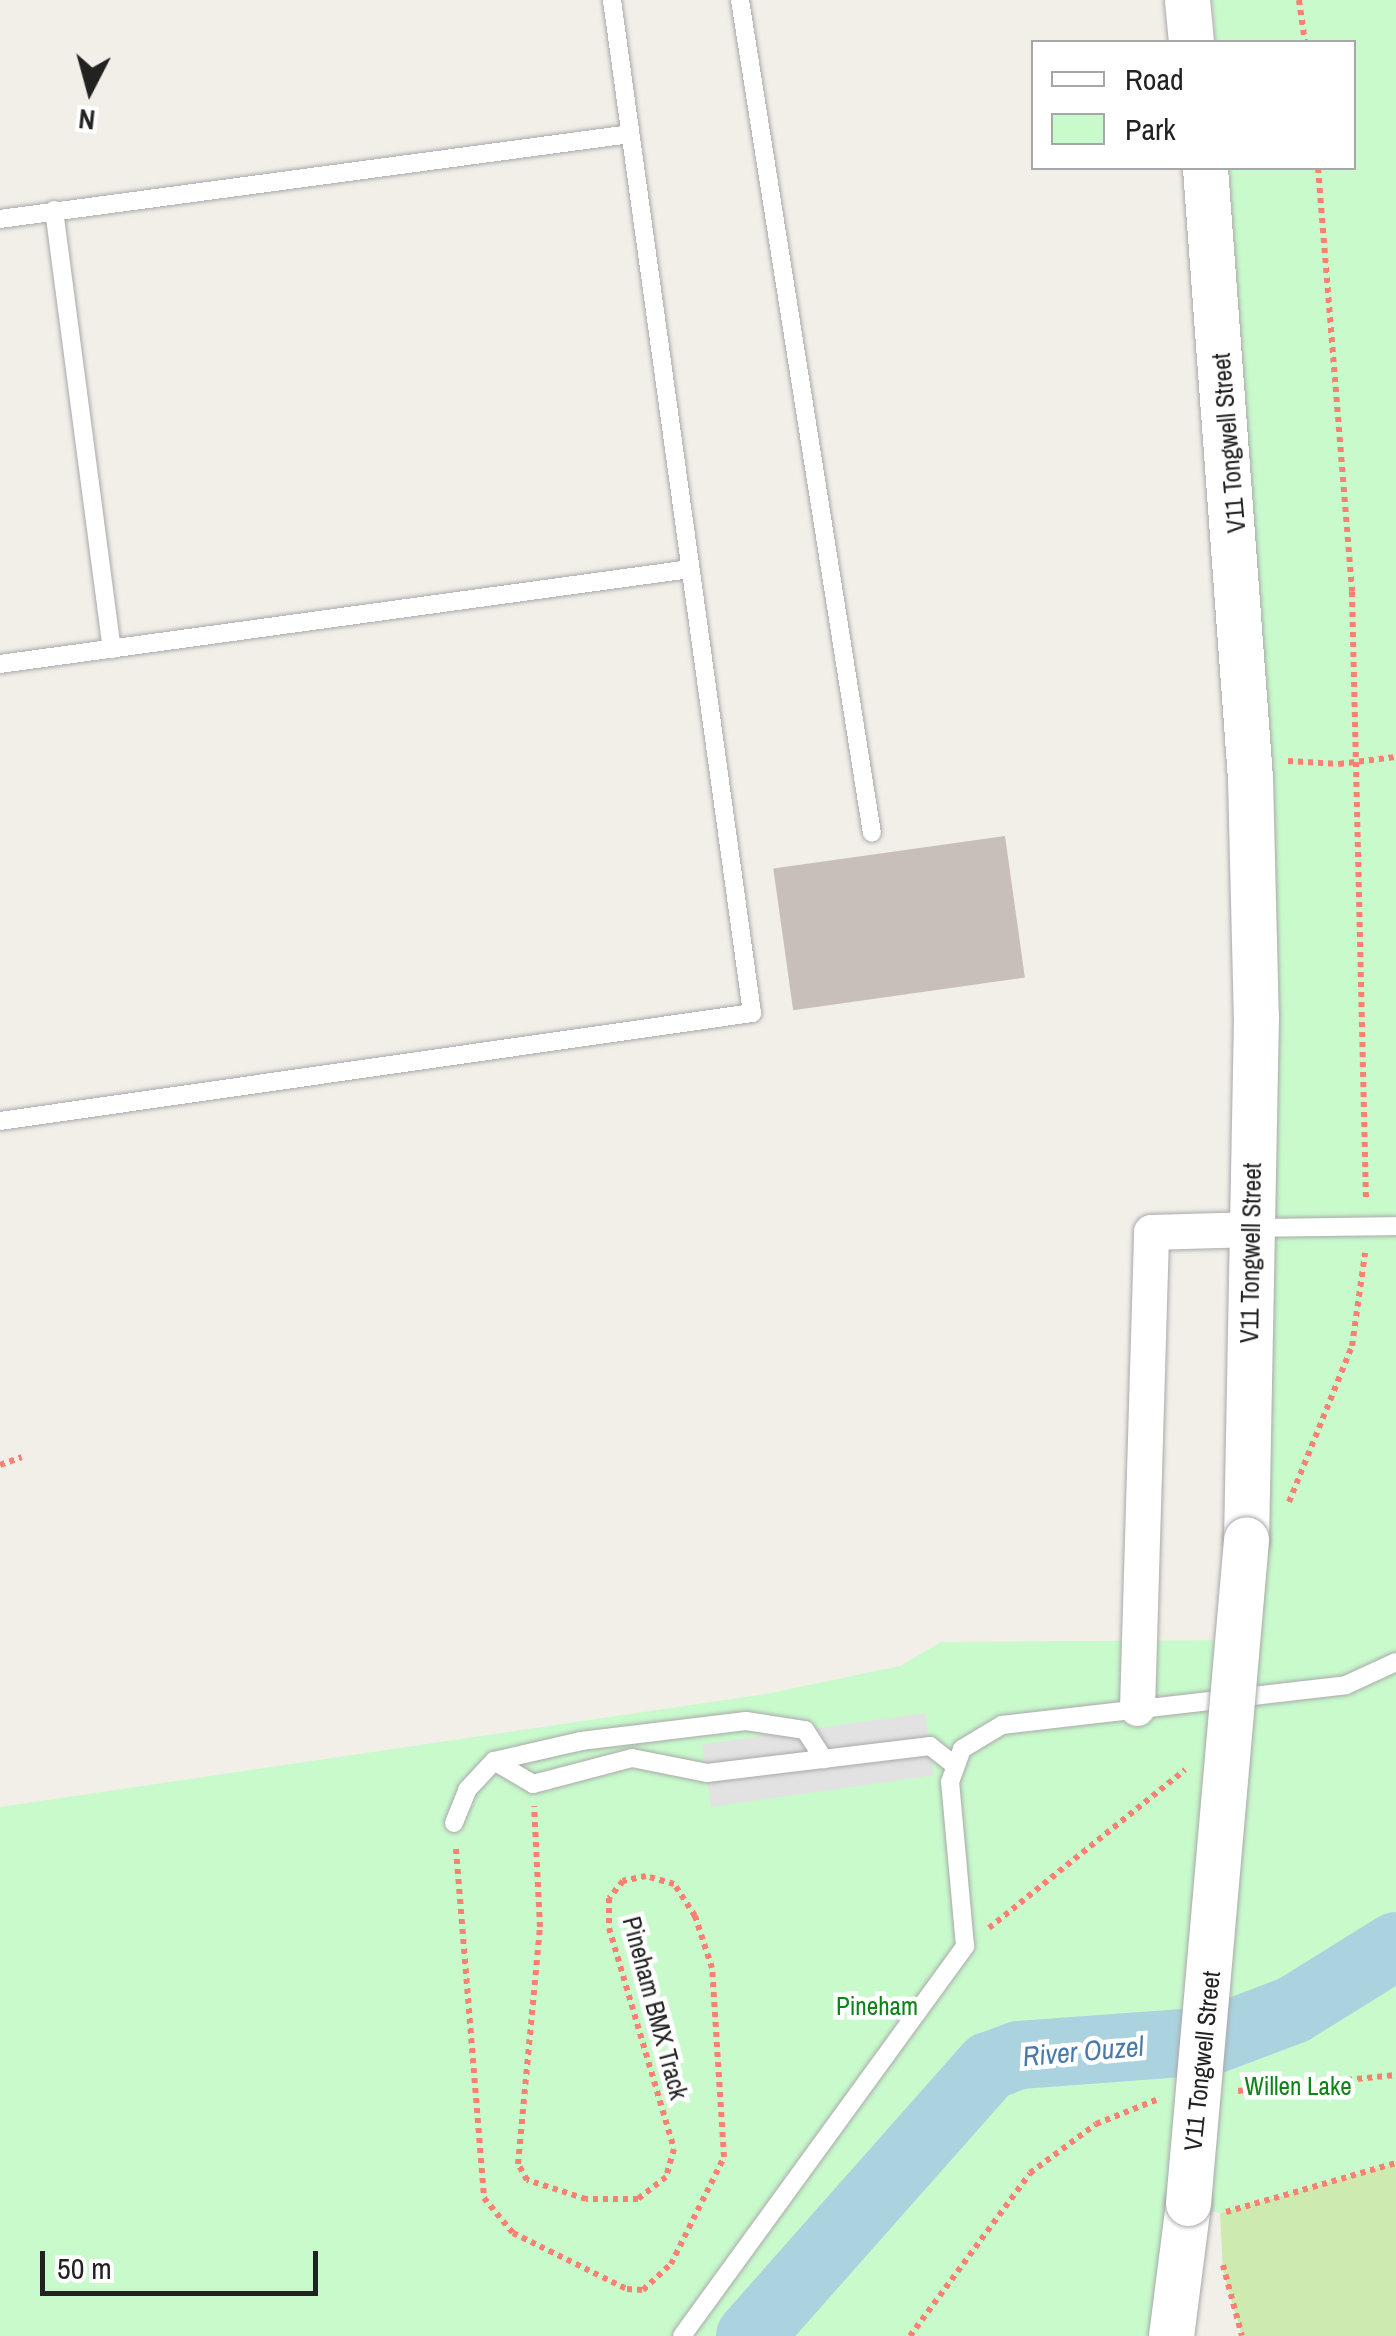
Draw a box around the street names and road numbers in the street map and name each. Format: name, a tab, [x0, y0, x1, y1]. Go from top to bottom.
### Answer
street label: V11 Tongwell Street	[1206, 352, 1252, 534]
street label: V11 Tongwell Street	[1234, 1162, 1268, 1344]
street label: Pineham BMX Track	[616, 1913, 694, 2103]
street label: V11 Tongwell Street	[1178, 1970, 1226, 2152]

